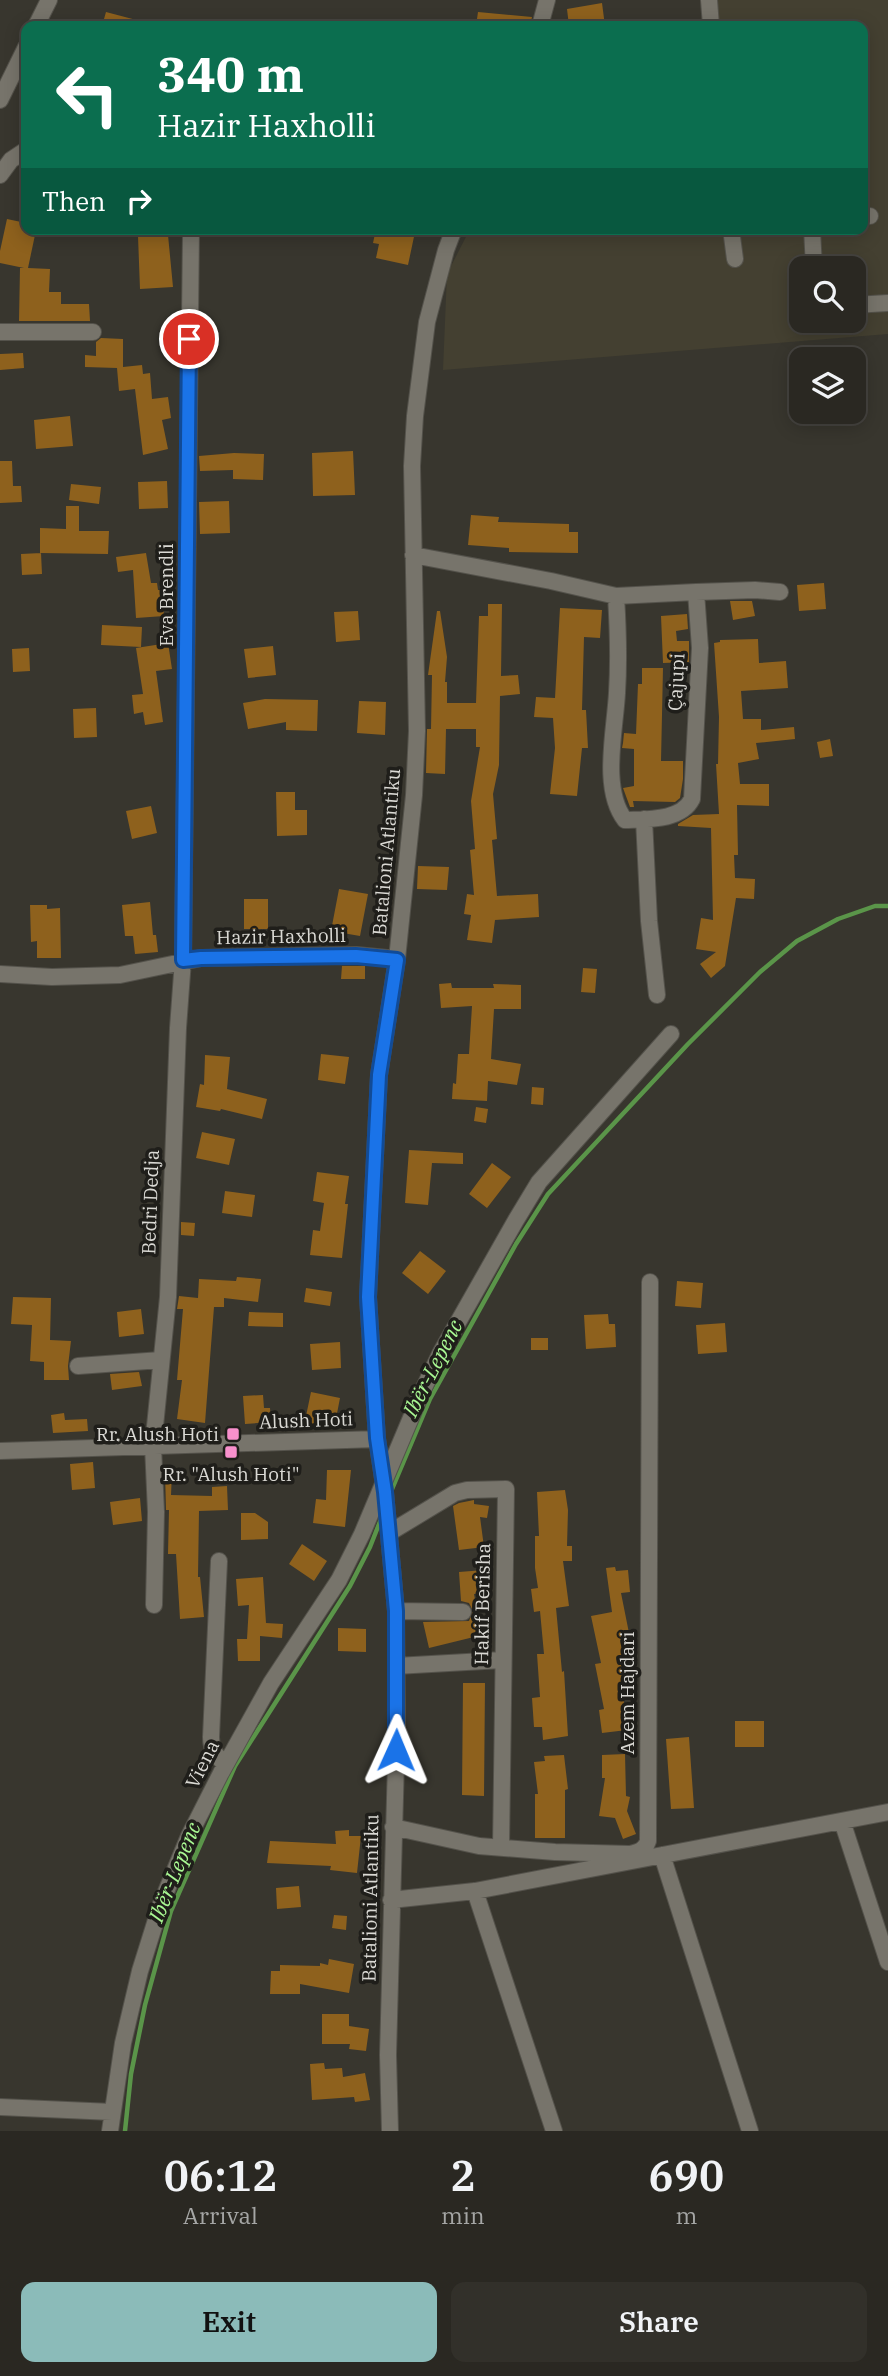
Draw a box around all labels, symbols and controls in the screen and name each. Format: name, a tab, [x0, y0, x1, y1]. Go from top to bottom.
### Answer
text: 340 m	[157, 42, 304, 105]
icon: left	[42, 49, 133, 140]
text: Hazir Haxholli	[157, 104, 376, 146]
icon: right	[120, 182, 158, 220]
text: Then	[42, 184, 106, 218]
map controls	[789, 256, 866, 424]
button: search	[789, 256, 866, 333]
pin	[159, 309, 219, 369]
icon: arrive	[170, 320, 208, 358]
button: layers	[789, 347, 866, 424]
street label: Eva Brendli	[154, 543, 178, 647]
street label: Çajupi	[663, 653, 689, 711]
street label: Batalioni Atlantiku	[367, 767, 405, 937]
street label: Hazir Haxholli	[216, 923, 346, 949]
street label: Bedri Dedja	[136, 1149, 164, 1255]
water label: Ibër-Lepenc	[395, 1315, 468, 1422]
street label: Alush Hoti	[259, 1406, 354, 1434]
place label: Rr. Alush Hoti	[96, 1422, 219, 1446]
marker: Rr. Alush Hoti	[225, 1426, 241, 1442]
marker: Rr. "Alush Hoti"	[223, 1444, 239, 1460]
place label: Rr. "Alush Hoti"	[162, 1462, 300, 1486]
street label: Hakif Berisha	[469, 1543, 495, 1665]
street label: Azem Hajdari	[615, 1632, 639, 1754]
position arrow	[359, 1713, 433, 1787]
street label: Viena	[180, 1736, 224, 1792]
street label: Batalioni Atlantiku	[357, 1814, 383, 1982]
water label: Ibër-Lepenc	[141, 1818, 207, 1927]
text: 06:12	[164, 2148, 277, 2203]
text: 2	[450, 2148, 475, 2203]
text: 690	[649, 2148, 724, 2203]
text: Arrival	[183, 2200, 258, 2230]
text: min	[441, 2200, 485, 2230]
text: m	[675, 2200, 697, 2230]
button: Exit	[21, 2282, 437, 2362]
button: Share	[451, 2282, 867, 2362]

